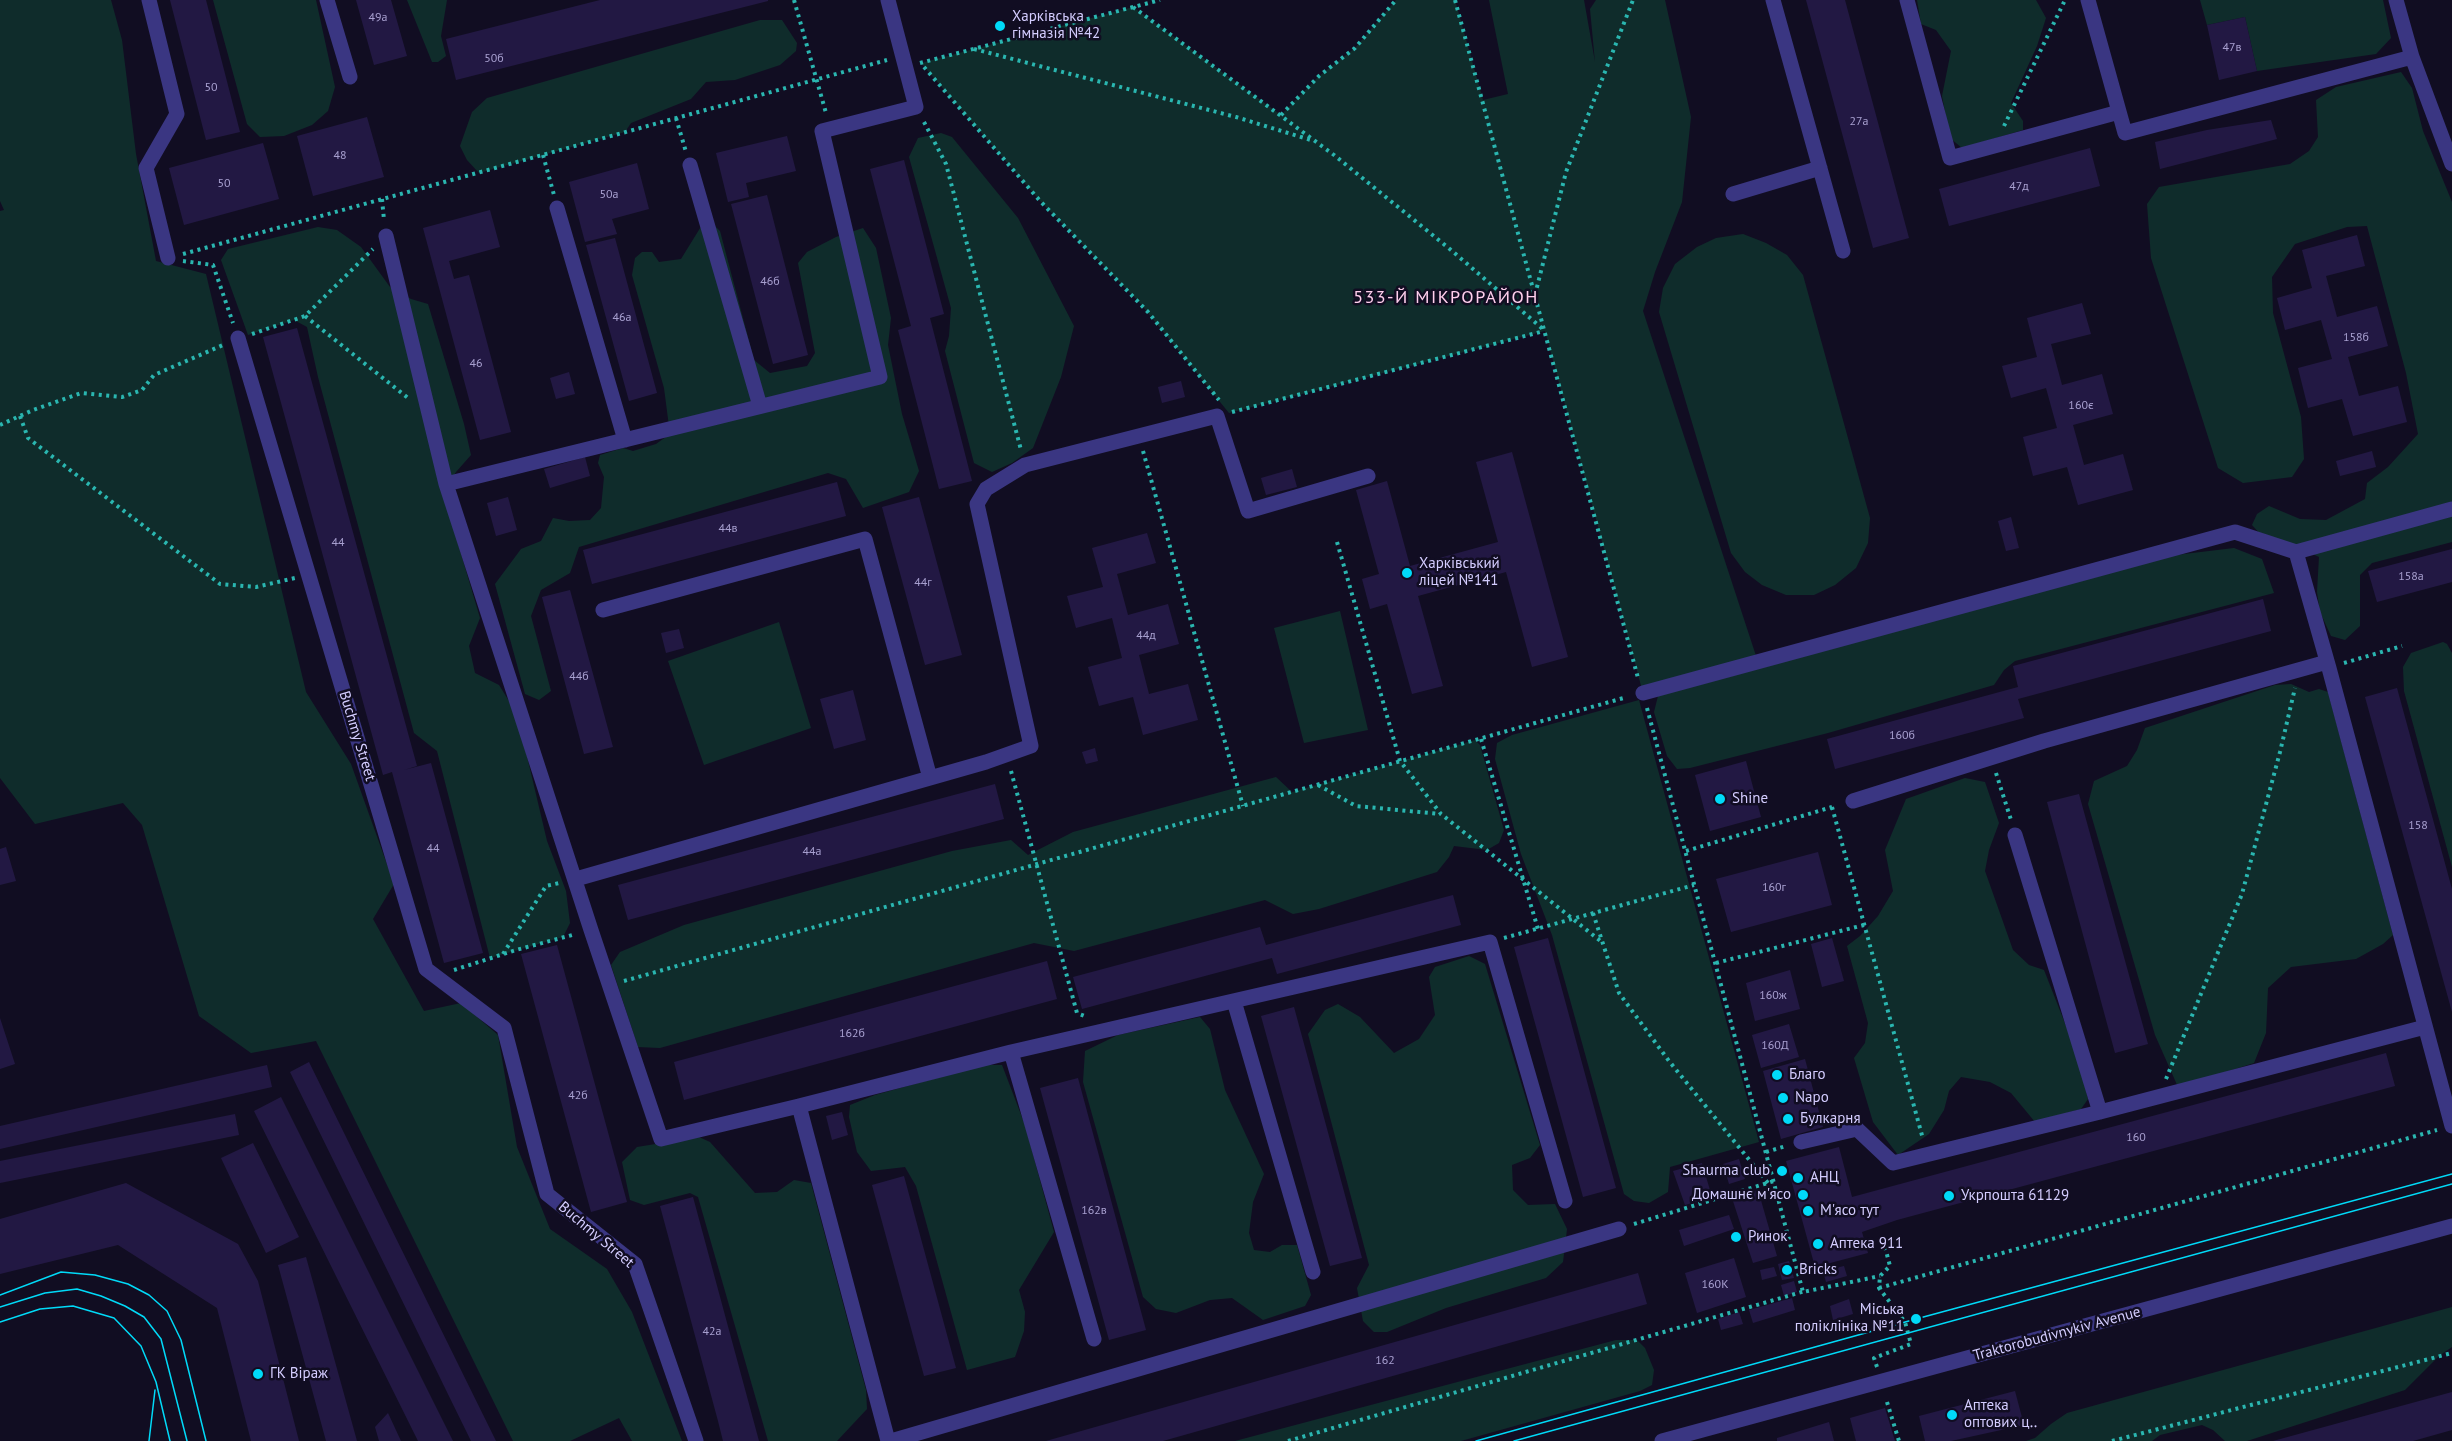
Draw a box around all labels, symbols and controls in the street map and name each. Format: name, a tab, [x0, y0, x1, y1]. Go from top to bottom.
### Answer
place label: Харківська гімназія №42	[1012, 8, 1100, 43]
house number: 49а	[368, 11, 388, 25]
marker: Харківська гімназія №42	[993, 19, 1007, 33]
house number: 47в	[2222, 41, 2242, 55]
house number: 50б	[484, 52, 504, 66]
house number: 50	[204, 81, 218, 95]
house number: 27а	[1849, 115, 1869, 129]
house number: 48	[333, 149, 347, 163]
house number: 50	[217, 177, 231, 191]
house number: 47д	[2009, 180, 2029, 194]
house number: 50а	[599, 188, 619, 202]
house number: 46б	[760, 275, 780, 289]
district label: 533-Й МІКРОРАЙОН	[1353, 287, 1539, 309]
house number: 46а	[612, 311, 632, 325]
house number: 158б	[2343, 331, 2369, 345]
house number: 46	[469, 357, 483, 371]
house number: 160є	[2068, 399, 2094, 413]
house number: 44в	[718, 522, 738, 536]
house number: 44	[331, 536, 345, 550]
place label: Харківський ліцей №141	[1419, 555, 1500, 590]
marker: Харківський ліцей №141	[1400, 566, 1414, 580]
house number: 158а	[2398, 570, 2424, 584]
house number: 44г	[914, 576, 932, 590]
house number: 44д	[1136, 629, 1156, 643]
house number: 44б	[569, 670, 589, 684]
street label: Buchmy Street	[335, 689, 379, 783]
house number: 160б	[1889, 729, 1915, 743]
place label: Shine	[1732, 790, 1768, 808]
marker: Shine	[1713, 792, 1727, 806]
house number: 158	[2408, 819, 2428, 833]
house number: 44	[426, 842, 440, 856]
house number: 44а	[802, 845, 822, 859]
house number: 160г	[1762, 881, 1786, 895]
house number: 160ж	[1759, 989, 1787, 1003]
house number: 162б	[839, 1027, 865, 1041]
house number: 160Д	[1761, 1039, 1789, 1053]
place label: Благо	[1789, 1066, 1826, 1084]
marker: Благо	[1770, 1068, 1784, 1082]
house number: 42б	[568, 1089, 588, 1103]
place label: Napo	[1795, 1089, 1829, 1107]
marker: Napo	[1776, 1091, 1790, 1105]
place label: Булкарня	[1800, 1110, 1861, 1128]
marker: Булкарня	[1781, 1112, 1795, 1126]
house number: 160	[2126, 1131, 2146, 1145]
place label: Shaurma club	[1682, 1162, 1770, 1180]
marker: Shaurma club	[1775, 1164, 1789, 1178]
place label: АНЦ	[1810, 1169, 1839, 1187]
marker: АНЦ	[1791, 1171, 1805, 1185]
place label: Домашнє м'ясо	[1692, 1186, 1791, 1204]
place label: Укрпошта 61129	[1961, 1187, 2069, 1205]
marker: Домашнє м'ясо	[1796, 1188, 1810, 1202]
marker: Укрпошта 61129	[1942, 1189, 1956, 1203]
street label: Buchmy Street	[554, 1198, 638, 1272]
place label: М'ясо тут	[1820, 1202, 1879, 1220]
house number: 162в	[1081, 1204, 1107, 1218]
marker: М'ясо тут	[1801, 1204, 1815, 1218]
place label: Ринок	[1748, 1228, 1787, 1246]
marker: Ринок	[1729, 1230, 1743, 1244]
place label: Аптека 911	[1830, 1235, 1903, 1253]
marker: Аптека 911	[1811, 1237, 1825, 1251]
place label: Bricks	[1799, 1261, 1837, 1279]
marker: Bricks	[1780, 1263, 1794, 1277]
house number: 160К	[1702, 1278, 1728, 1292]
place label: Міська поліклініка №11	[1795, 1301, 1904, 1336]
street label: Traktorobudivnykiv Avenue	[1971, 1303, 2143, 1365]
marker: Міська поліклініка №11	[1909, 1312, 1923, 1326]
house number: 42а	[702, 1325, 722, 1339]
house number: 162	[1375, 1354, 1395, 1368]
place label: ГК Віраж	[270, 1365, 328, 1383]
marker: ГК Віраж	[251, 1367, 265, 1381]
place label: Аптека оптових ц‥	[1964, 1397, 2037, 1432]
marker: Аптека оптових ц‥	[1945, 1408, 1959, 1422]

